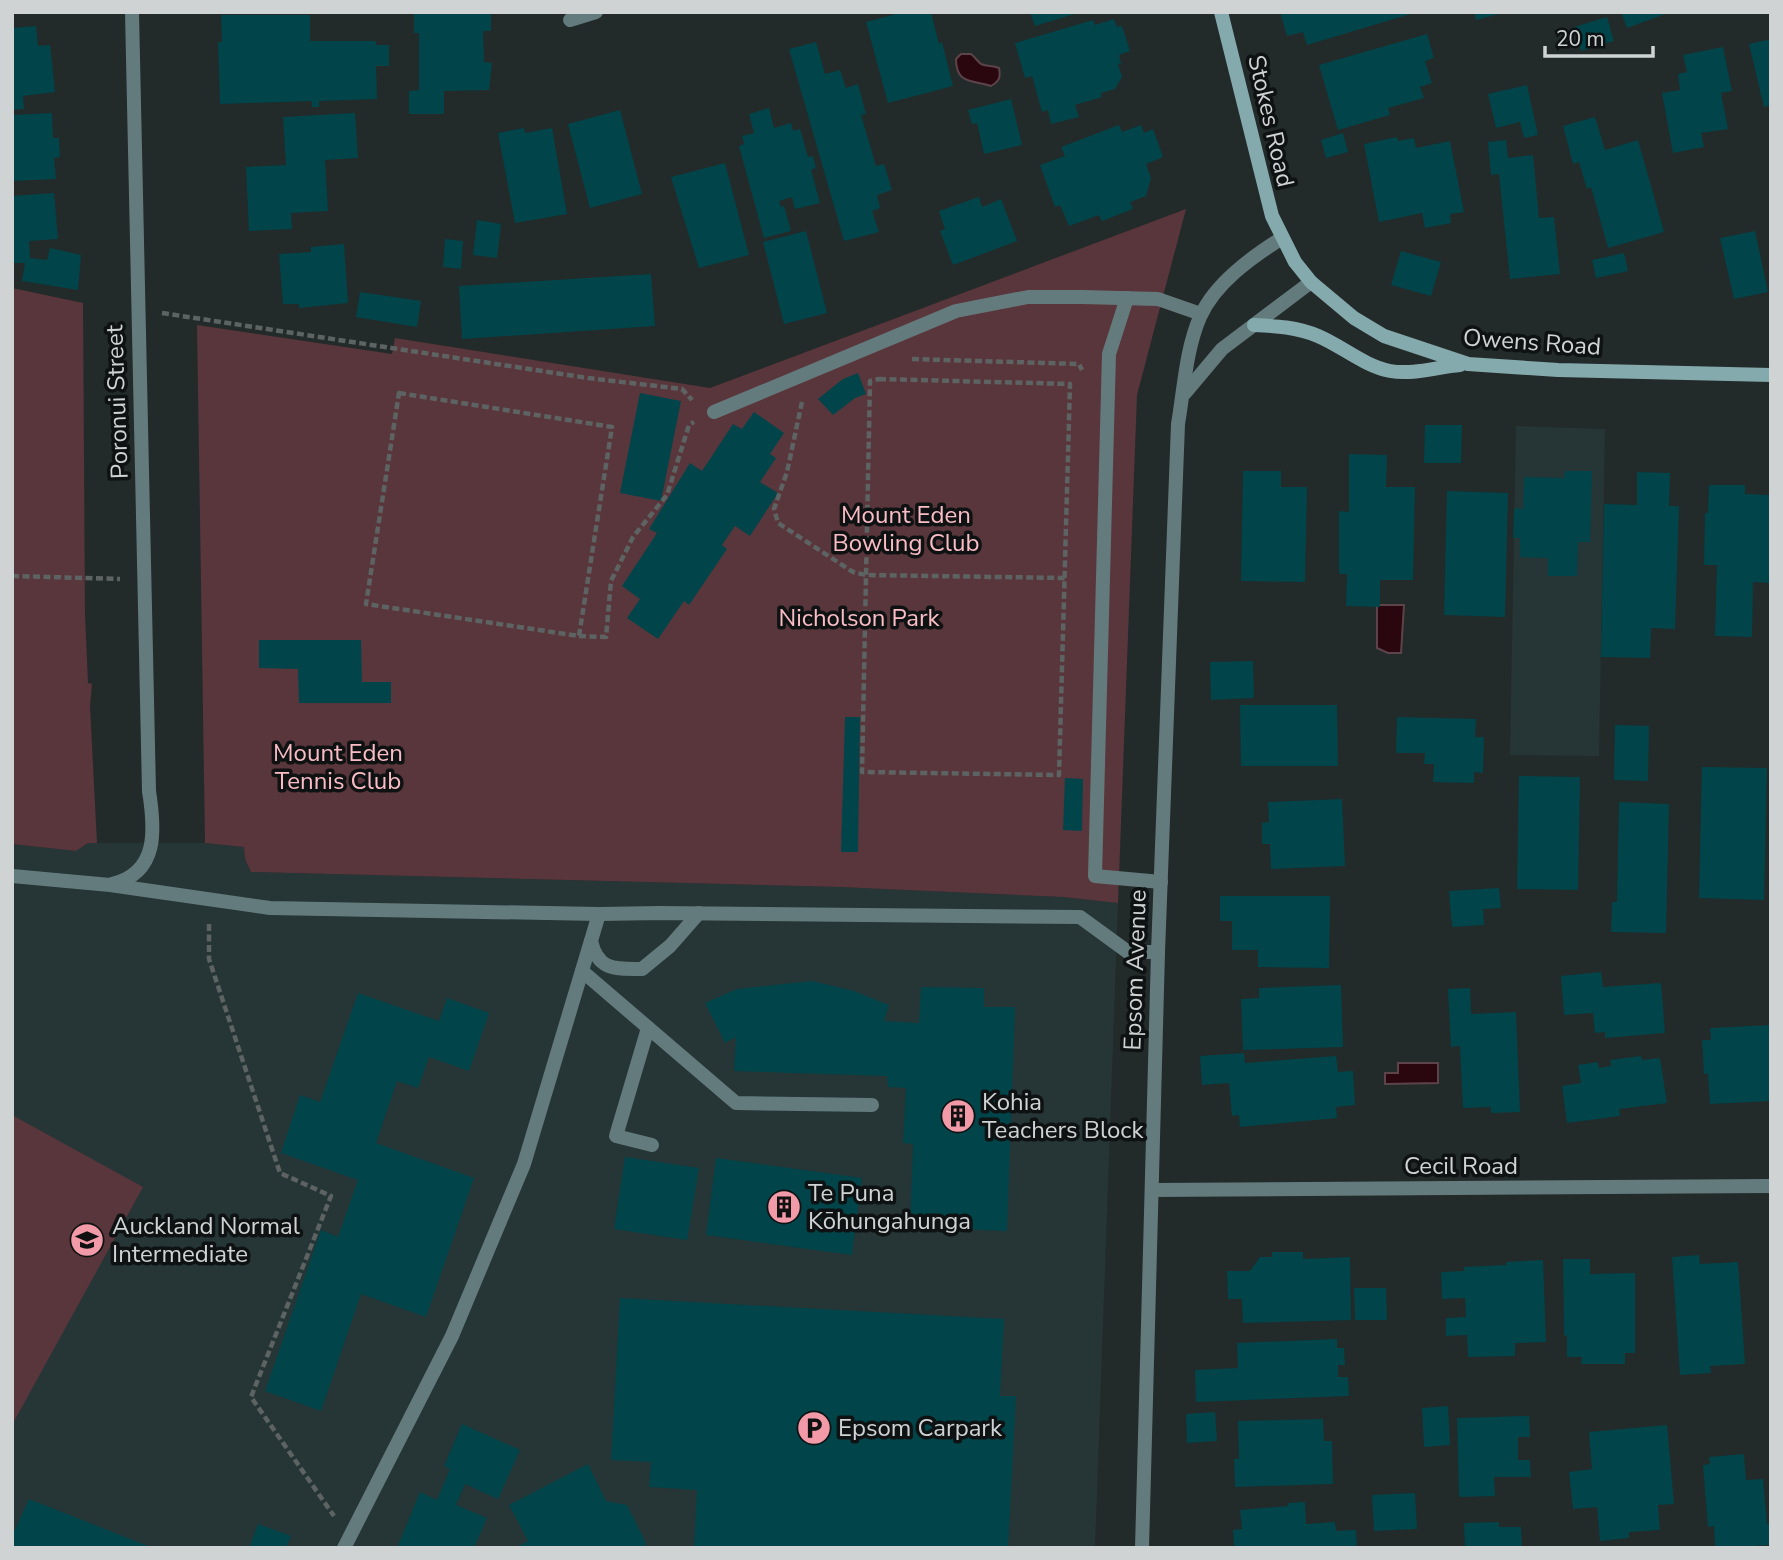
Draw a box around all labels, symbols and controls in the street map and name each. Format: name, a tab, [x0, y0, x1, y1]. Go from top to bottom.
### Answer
scale bar	[1545, 14, 1654, 58]
text: 20 m	[1556, 25, 1605, 53]
street label: Stokes Road	[1240, 52, 1302, 190]
street label: Owens Road	[1462, 321, 1602, 363]
street label: Poronui Street	[98, 324, 136, 480]
park label: Mount Eden Bowling Club	[833, 499, 979, 559]
park label: Nicholson Park	[778, 602, 941, 634]
park label: Mount Eden Tennis Club	[273, 737, 403, 797]
street label: Epsom Avenue	[1116, 889, 1154, 1051]
place label: Kohia Teachers Block	[982, 1086, 1144, 1146]
building icon: Kohia Teachers Block	[939, 1097, 977, 1135]
street label: Cecil Road	[1404, 1150, 1518, 1182]
place label: Te Puna Kōhungahunga	[808, 1177, 971, 1237]
building icon: Te Puna Kōhungahunga	[765, 1188, 803, 1226]
place label: Auckland Normal Intermediate	[112, 1210, 300, 1270]
school or university icon: Auckland Normal Intermediate	[68, 1221, 106, 1259]
parking icon: Epsom Carpark	[795, 1409, 833, 1447]
place label: Epsom Carpark	[838, 1412, 1003, 1444]

